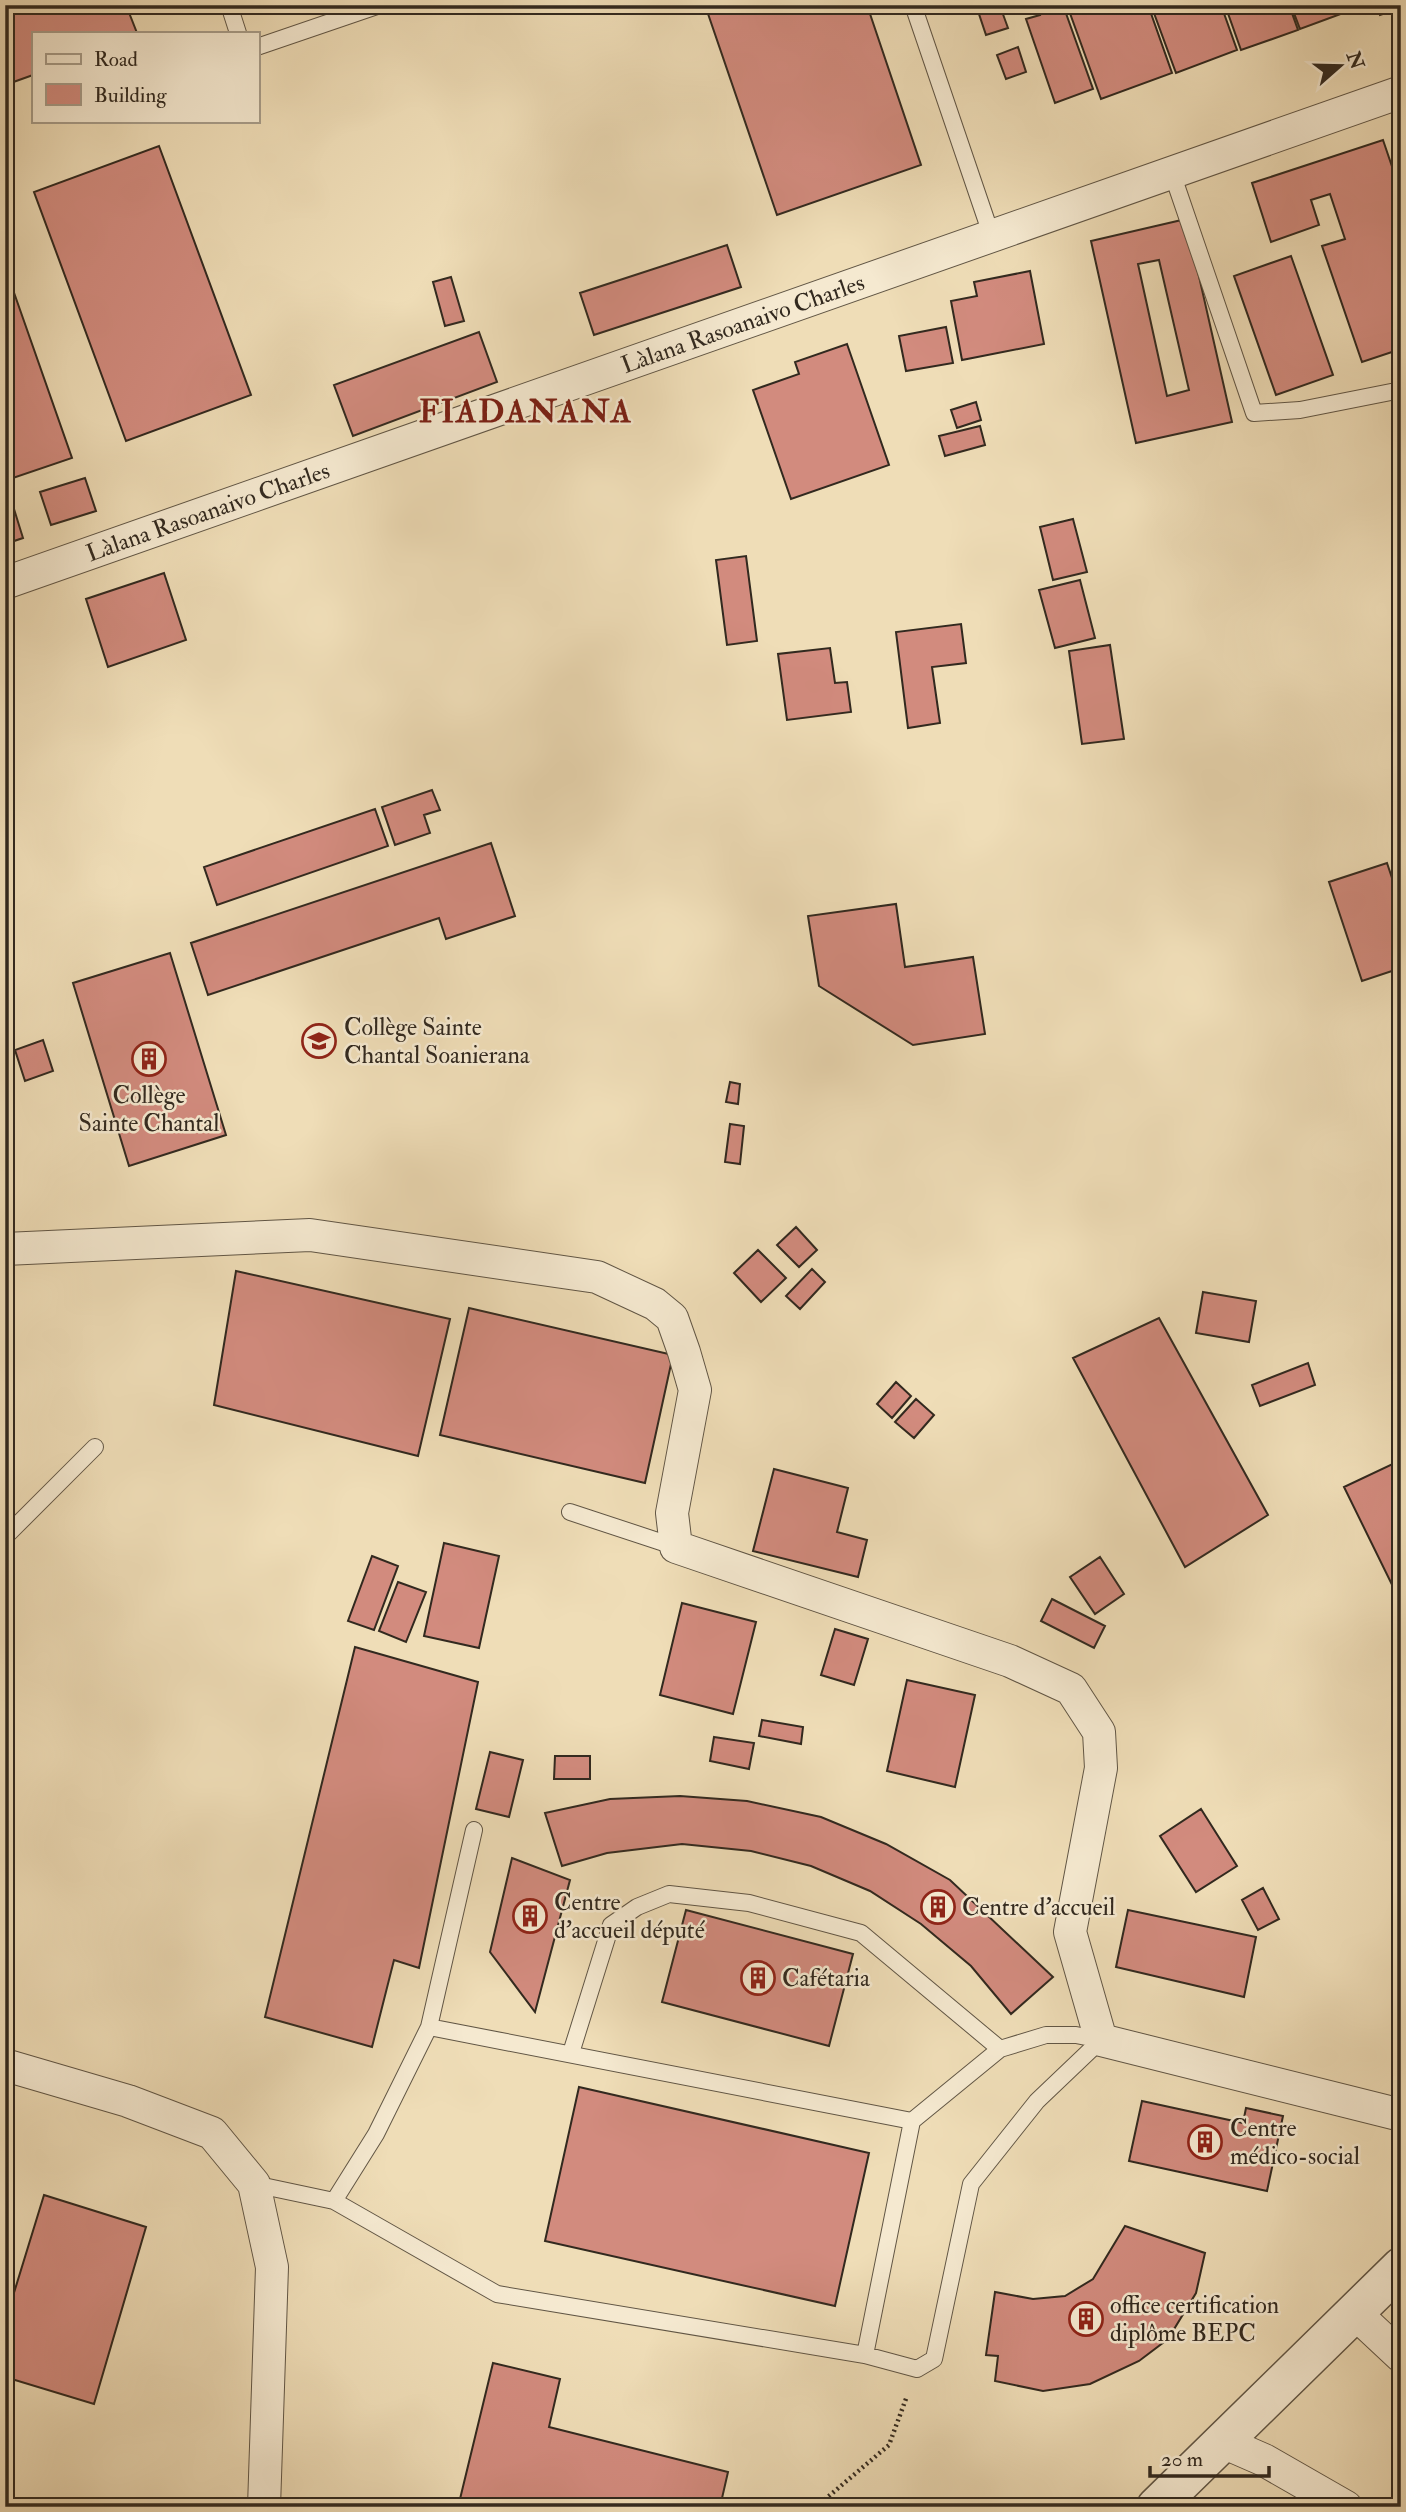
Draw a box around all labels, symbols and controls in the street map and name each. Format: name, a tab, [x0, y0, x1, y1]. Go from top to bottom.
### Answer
legend	[32, 32, 259, 122]
north arrow	[1304, 32, 1374, 102]
text: Road	[94, 46, 139, 73]
text: N	[1341, 47, 1370, 74]
text: Building	[94, 82, 167, 109]
street label: Làlana Rasoanaivo Charles	[617, 267, 869, 381]
district label: FIADANANA	[419, 392, 633, 432]
street label: Làlana Rasoanaivo Charles	[82, 455, 334, 569]
place label: Collège Sainte Chantal Soanierana	[344, 1012, 531, 1071]
school or university icon: Collège Sainte Chantal Soanierana	[300, 1022, 338, 1060]
building icon: Collège Sainte Chantal	[130, 1040, 168, 1078]
place label: Collège Sainte Chantal	[79, 1080, 219, 1139]
place label: Centre d'accueil député	[554, 1887, 706, 1946]
building icon: Centre d'accueil	[919, 1888, 957, 1926]
place label: Centre d'accueil	[962, 1892, 1115, 1923]
building icon: Centre d'accueil député	[511, 1897, 549, 1935]
building icon: Cafétaria	[739, 1959, 777, 1997]
place label: Cafétaria	[782, 1963, 871, 1994]
place label: Centre médico-social	[1230, 2113, 1360, 2172]
building icon: Centre médico-social	[1186, 2123, 1224, 2161]
place label: office certification diplôme BEPC	[1110, 2290, 1279, 2349]
building icon: office certification diplôme BEPC	[1067, 2300, 1105, 2338]
scale bar	[1150, 2435, 1270, 2479]
text: 20 m	[1161, 2446, 1203, 2473]

